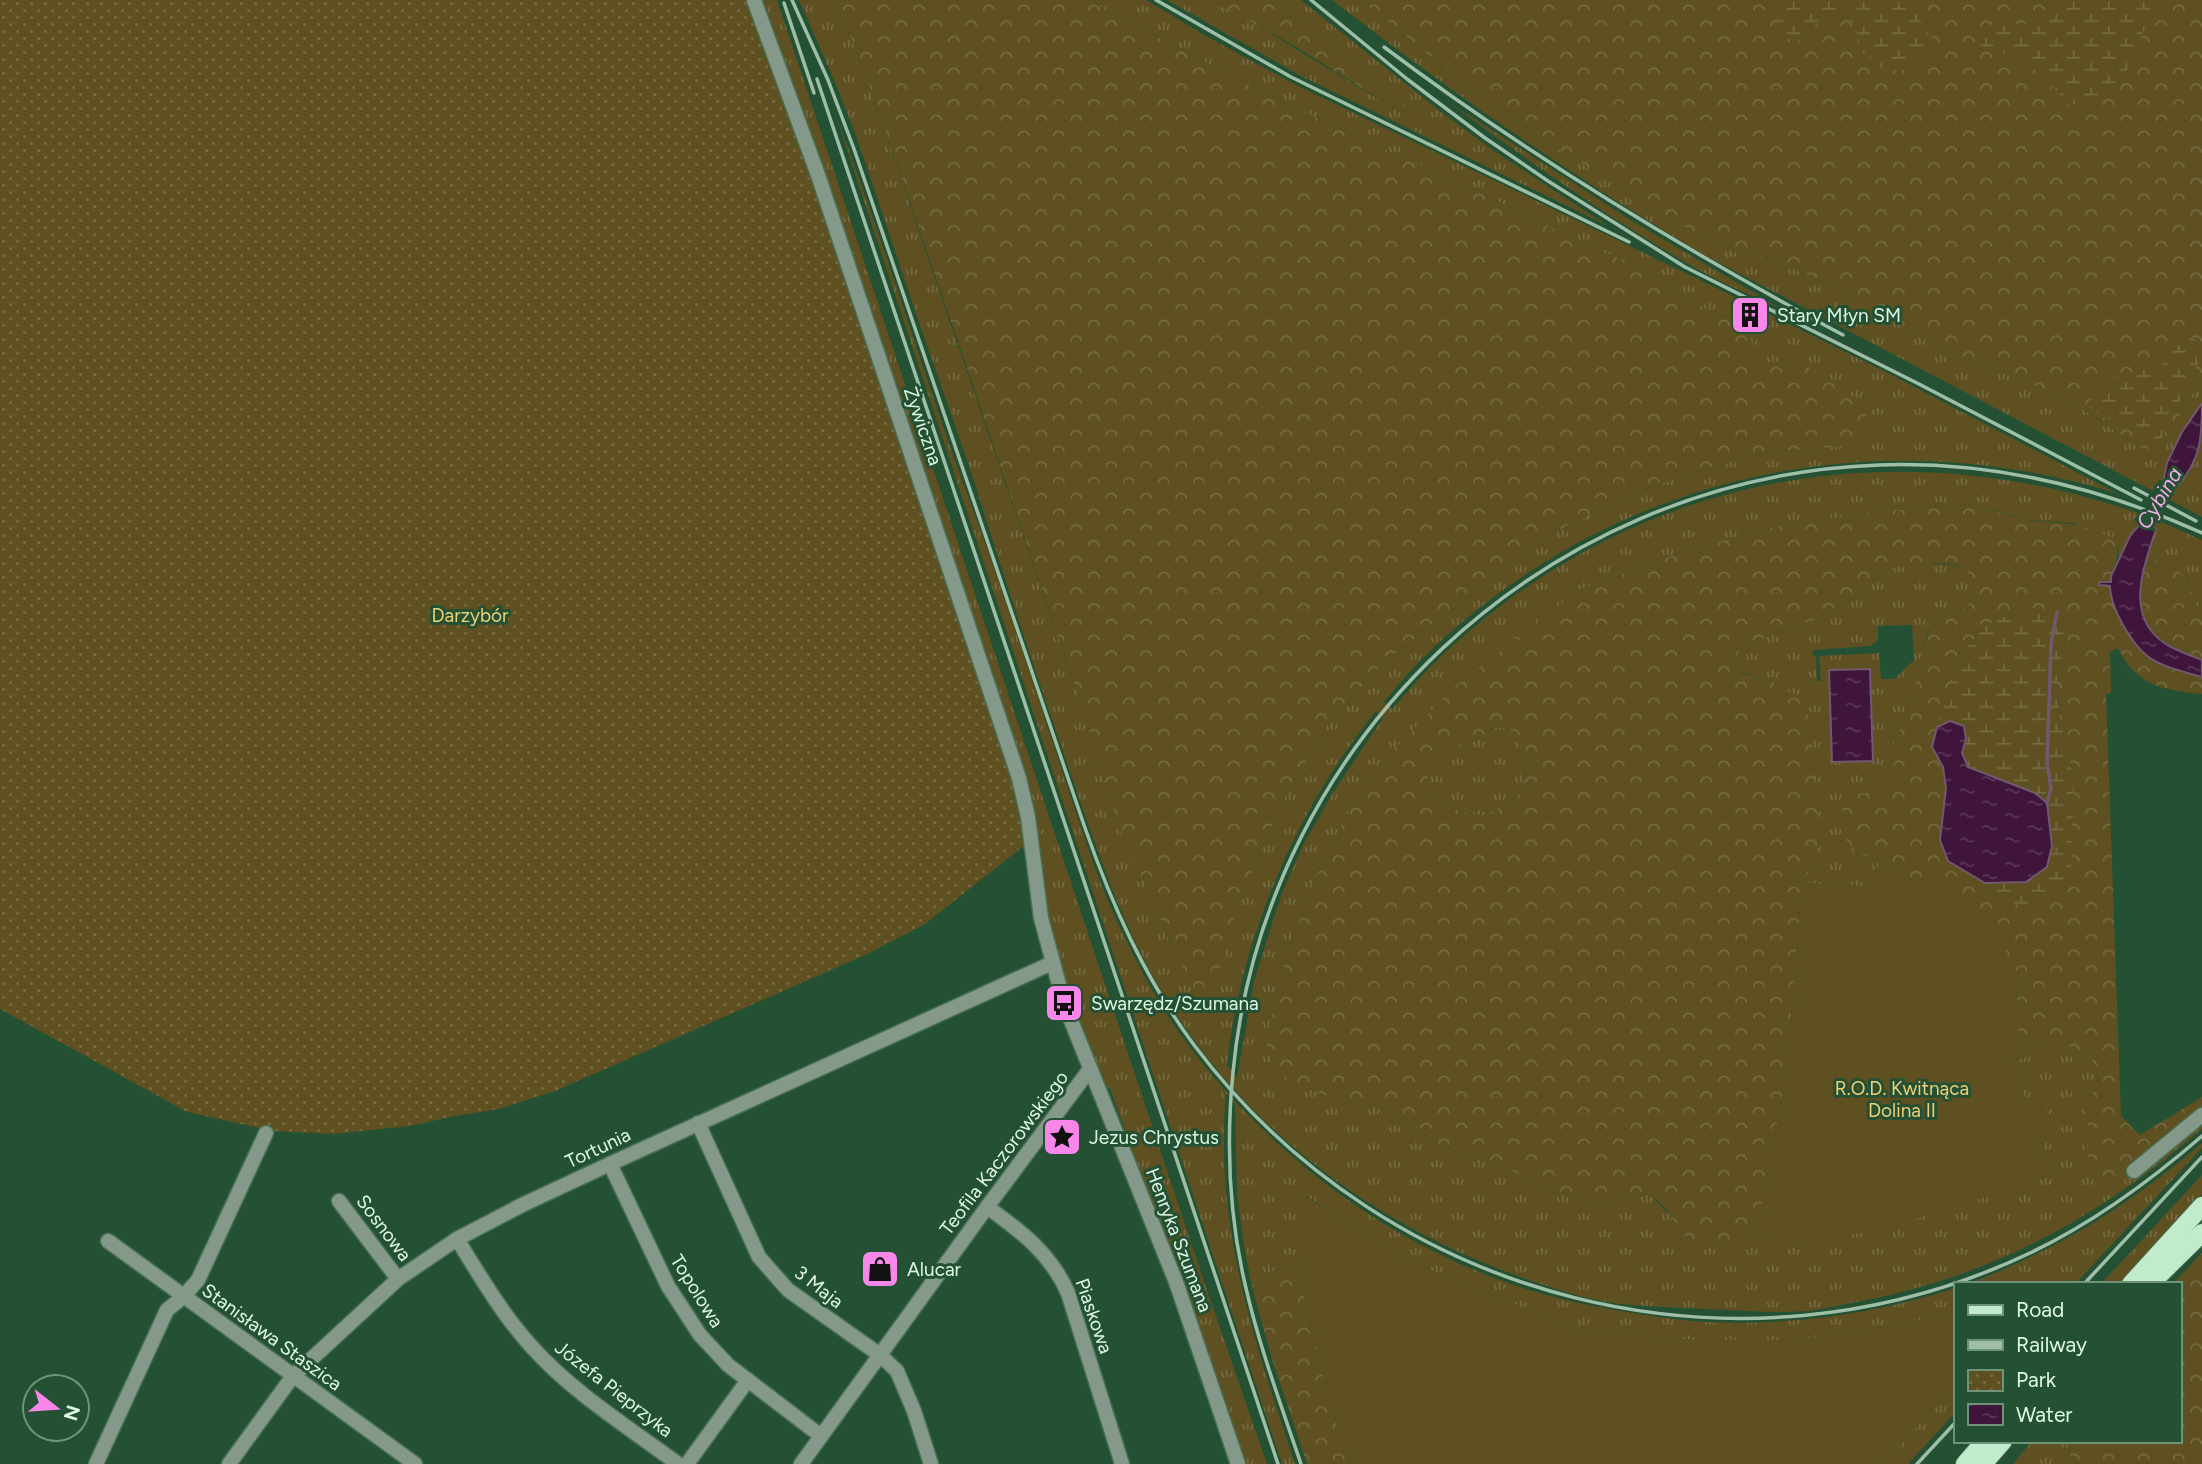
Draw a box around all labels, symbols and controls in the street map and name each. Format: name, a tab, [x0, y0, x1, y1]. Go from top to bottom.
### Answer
building icon: Stary Młyn SM	[1729, 294, 1771, 336]
place label: Stary Młyn SM	[1777, 304, 1901, 327]
street label: Żywiczna	[899, 384, 947, 468]
water label: Cybina	[2131, 463, 2187, 533]
park label: Darzybór	[431, 604, 509, 627]
bus stop icon: Swarzędz/Szumana	[1043, 982, 1085, 1024]
place label: Swarzędz/Szumana	[1091, 992, 1259, 1015]
street label: Teofila Kaczorowskiego	[935, 1066, 1073, 1240]
park label: R.O.D. Kwitnąca Dolina II	[1835, 1077, 1969, 1122]
place icon: Jezus Chrystus	[1041, 1116, 1083, 1158]
street label: Tortunia	[562, 1123, 634, 1173]
place label: Jezus Chrystus	[1089, 1126, 1219, 1149]
street label: Henryka Szumana	[1141, 1165, 1217, 1315]
street label: Sosnowa	[352, 1190, 416, 1266]
shop icon: Alucar	[859, 1248, 901, 1290]
street label: Topolowa	[666, 1250, 728, 1332]
place label: Alucar	[907, 1258, 962, 1281]
street label: 3 Maja	[790, 1261, 848, 1313]
street label: Piaskowa	[1070, 1275, 1118, 1357]
street label: Stanisława Staszica	[198, 1279, 346, 1395]
legend	[1954, 1282, 2181, 1443]
text: Road	[2016, 1297, 2064, 1322]
text: Railway	[2016, 1332, 2087, 1357]
street label: Józefa Pieprzyka	[550, 1336, 678, 1442]
text: Park	[2016, 1367, 2057, 1392]
north arrow	[21, 1373, 91, 1443]
text: N	[59, 1402, 85, 1423]
text: Water	[2016, 1402, 2072, 1427]

